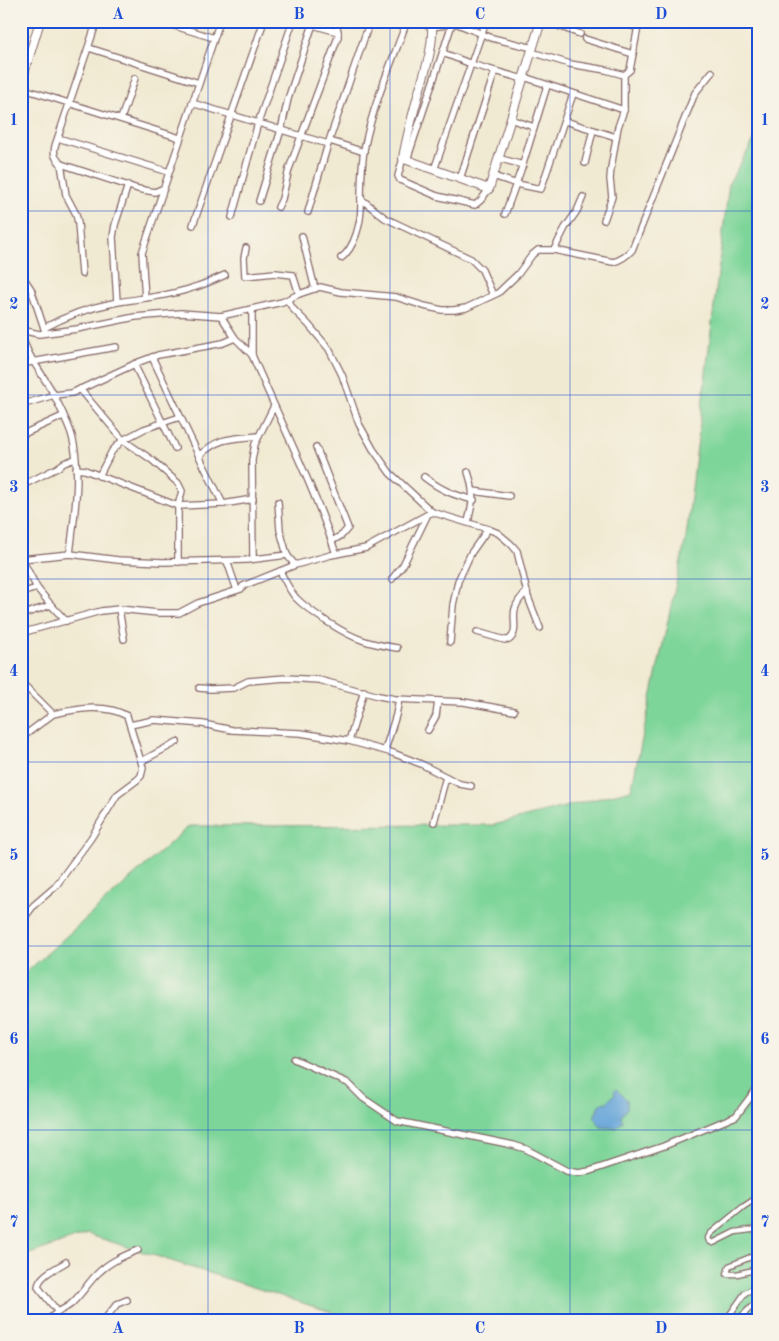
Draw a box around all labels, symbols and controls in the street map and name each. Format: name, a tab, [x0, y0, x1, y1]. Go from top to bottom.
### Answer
text: A	[112, 7, 124, 23]
text: B	[293, 7, 305, 23]
text: C	[475, 7, 485, 23]
text: D	[655, 7, 667, 23]
text: 1	[9, 113, 19, 129]
text: 1	[760, 113, 770, 129]
text: 2	[9, 297, 19, 313]
text: 2	[760, 297, 770, 313]
text: 3	[9, 480, 19, 496]
text: 3	[760, 480, 770, 496]
text: 4	[9, 664, 19, 680]
text: 4	[760, 664, 770, 680]
text: 5	[9, 848, 19, 864]
text: 5	[760, 848, 770, 864]
text: 6	[9, 1032, 19, 1048]
text: 6	[760, 1032, 770, 1048]
text: 7	[9, 1215, 19, 1231]
text: 7	[760, 1215, 770, 1231]
text: A	[112, 1321, 124, 1337]
text: B	[293, 1321, 305, 1337]
text: C	[475, 1321, 485, 1337]
text: D	[655, 1321, 667, 1337]

